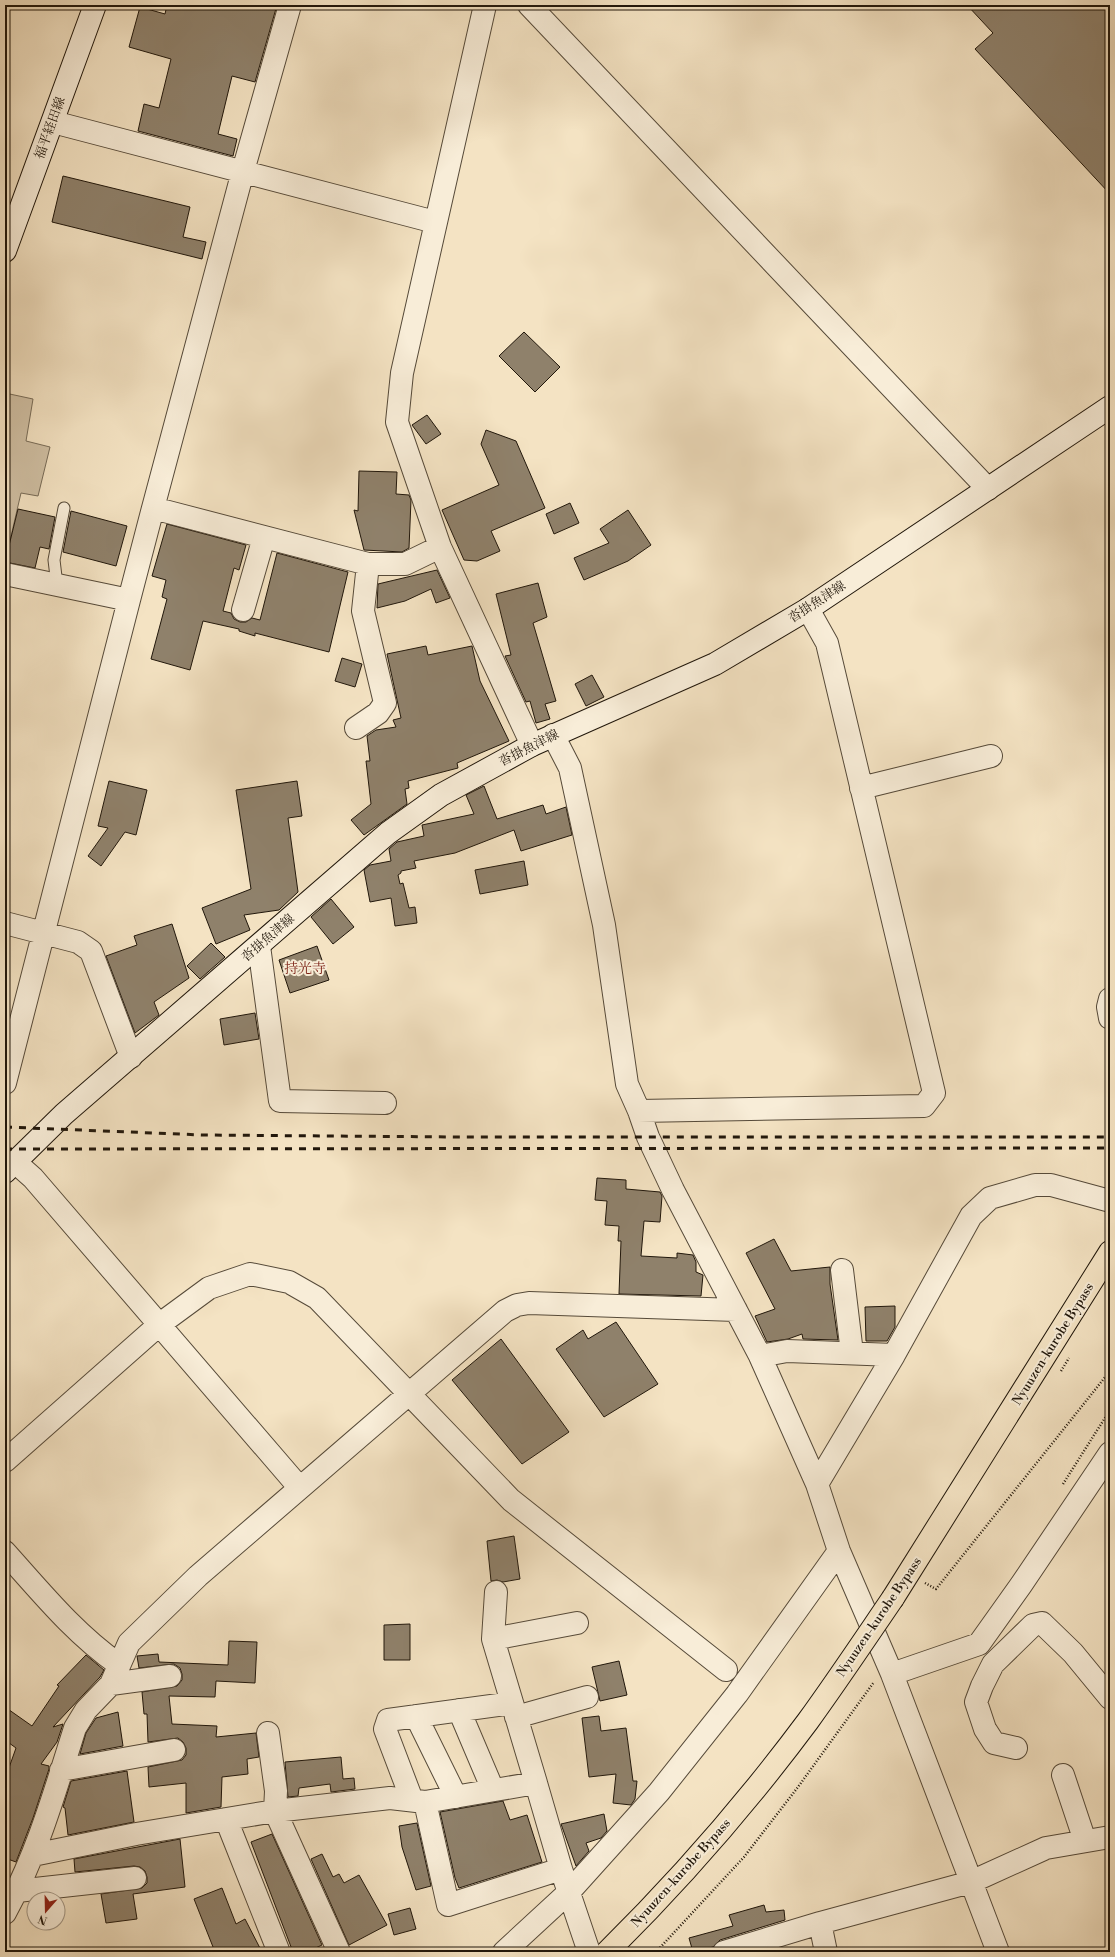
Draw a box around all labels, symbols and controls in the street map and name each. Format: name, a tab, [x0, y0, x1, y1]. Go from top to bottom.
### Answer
street label: 福平経田線	[31, 95, 69, 161]
street label: 沓掛魚津線	[785, 578, 849, 626]
street label: 沓掛魚津線	[496, 726, 562, 770]
street label: 沓掛魚津線	[238, 911, 298, 965]
district label: 持光寺	[284, 960, 326, 978]
street label: Nyuuzen-kurobe Bypass	[1009, 1280, 1097, 1408]
street label: Nyuuzen-kurobe Bypass	[833, 1554, 925, 1680]
street label: Nyuuzen-kurobe Bypass	[628, 1815, 734, 1931]
north arrow	[26, 1891, 66, 1931]
text: N	[36, 1911, 49, 1928]

